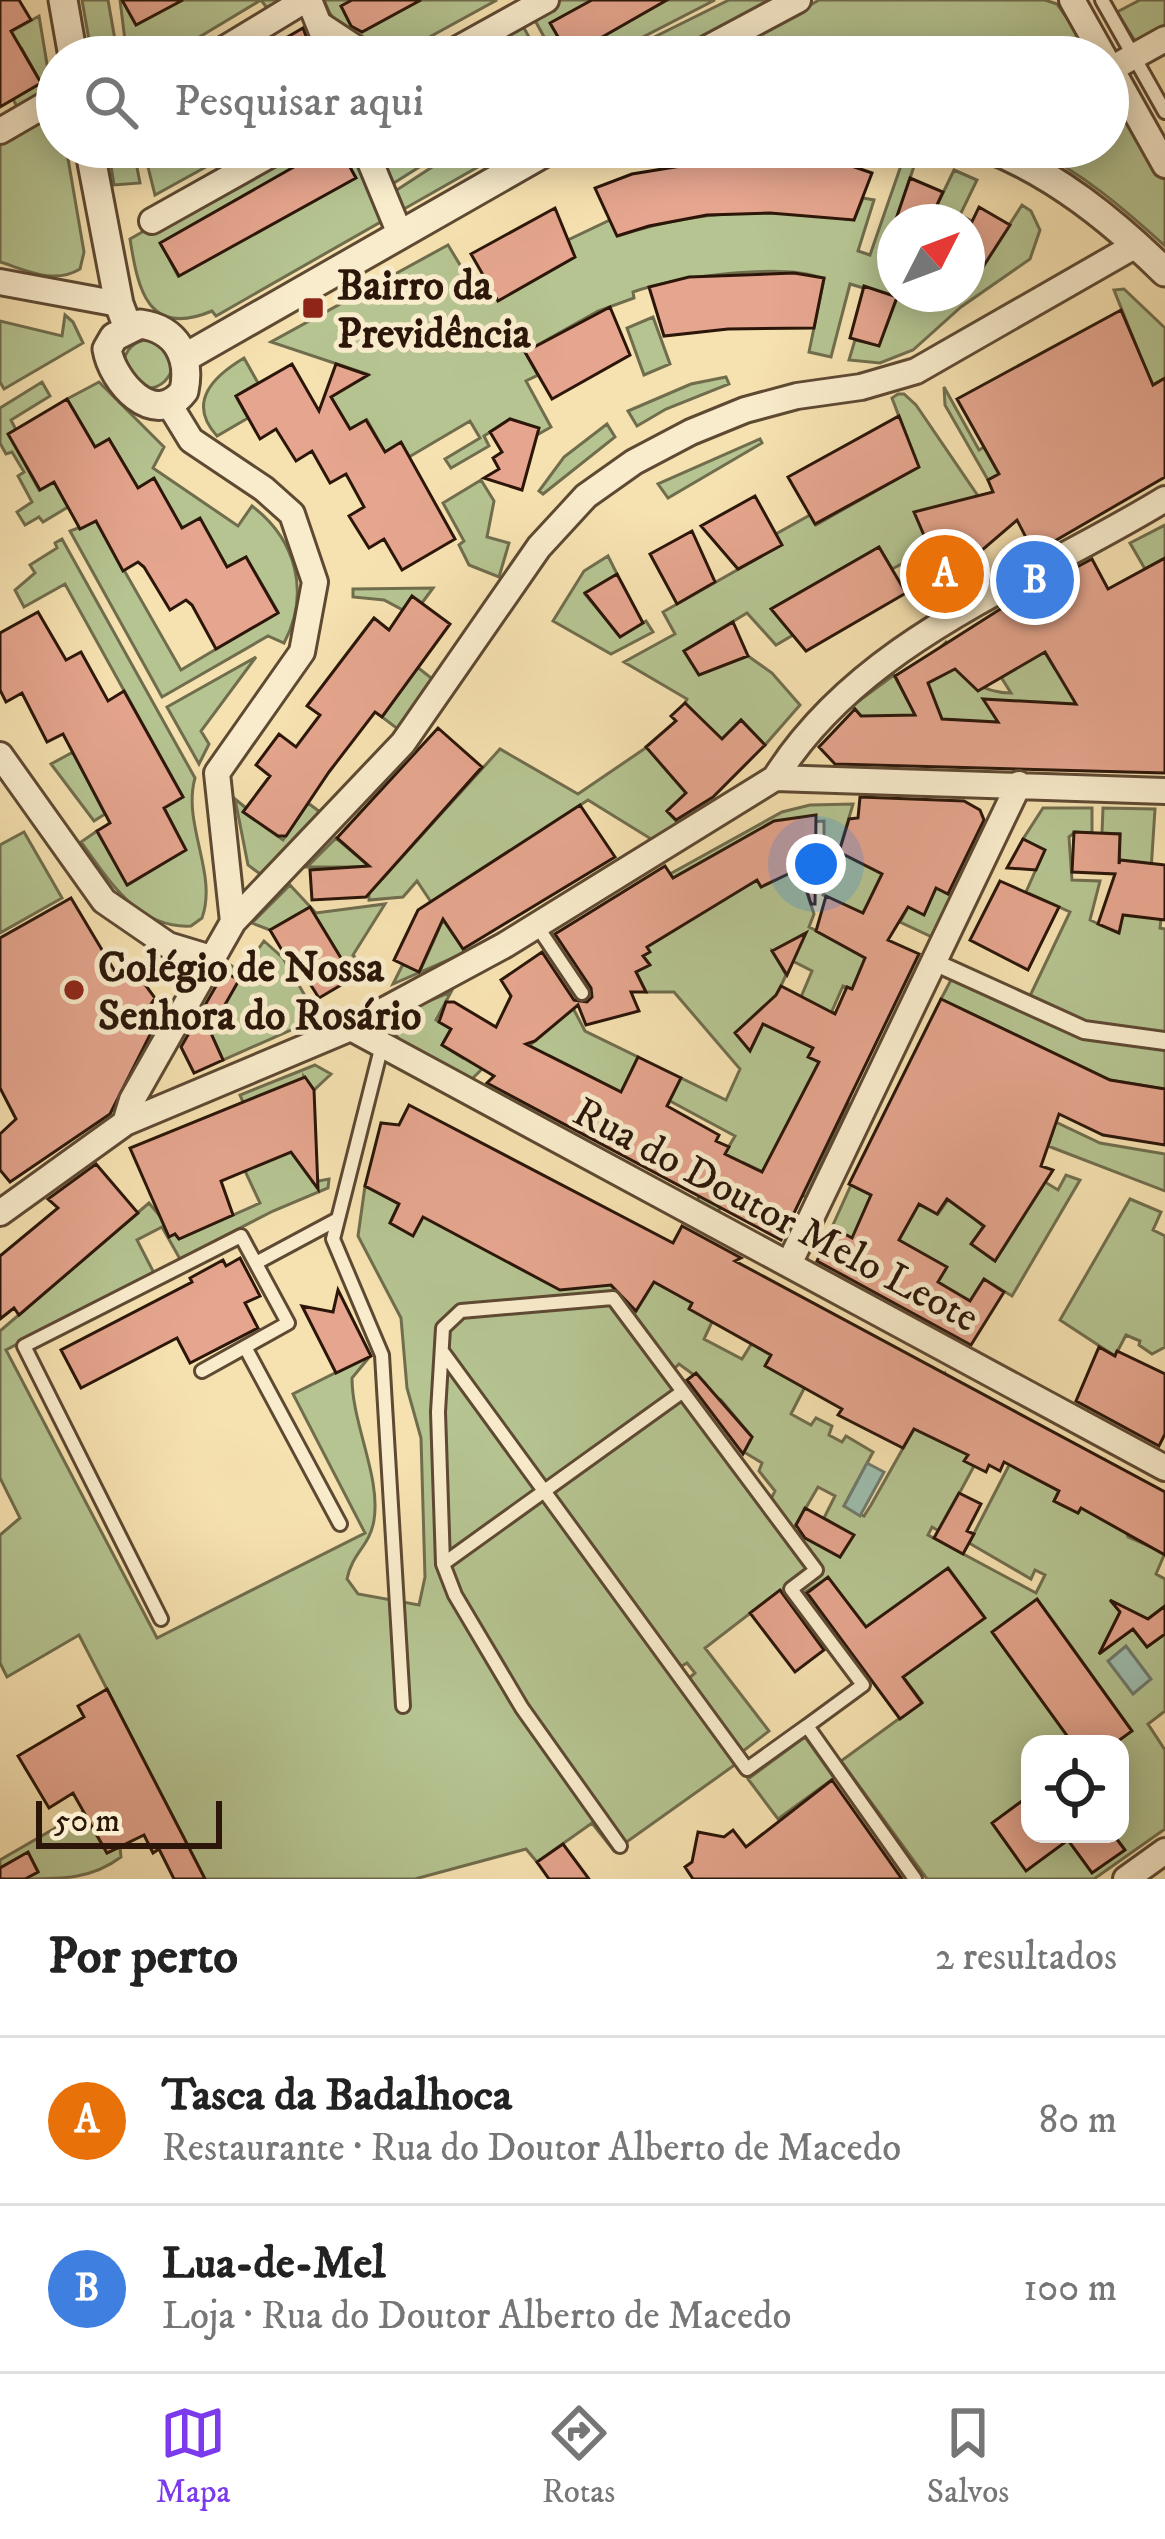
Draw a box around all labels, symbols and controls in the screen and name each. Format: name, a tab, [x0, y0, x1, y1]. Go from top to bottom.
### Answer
search box	[36, 36, 1129, 168]
icon: search	[78, 69, 144, 135]
text: Pesquisar aqui	[174, 74, 424, 130]
north arrow	[877, 204, 985, 312]
place label: Bairro da Previdência	[337, 261, 532, 361]
marker: Bairro da Previdência	[300, 295, 326, 321]
pin: A	[906, 529, 984, 619]
pin: B	[996, 535, 1074, 625]
your location	[786, 834, 846, 894]
place label: Colégio de Nossa Senhora do Rosário	[98, 943, 421, 1043]
marker: Colégio de Nossa Senhora do Rosário	[61, 977, 87, 1003]
street label: Rua do Doutor Melo Leote	[564, 1087, 987, 1345]
map controls	[1021, 1735, 1129, 1843]
button: locate	[1021, 1735, 1129, 1843]
scale bar	[36, 1795, 222, 1848]
text: 50 m	[54, 1801, 120, 1842]
text: Por perto	[48, 1925, 238, 1989]
text: 2 resultados	[935, 1933, 1117, 1982]
text: Tasca da Badalhoca	[162, 2068, 512, 2124]
text: A	[75, 2096, 99, 2145]
text: 80 m	[1039, 2096, 1117, 2145]
text: Restaurante · Rua do Doutor Alberto de Macedo	[162, 2124, 901, 2173]
text: Lua-de-Mel	[162, 2236, 386, 2292]
text: B	[75, 2264, 99, 2313]
text: 100 m	[1023, 2264, 1117, 2313]
text: Loja · Rua do Doutor Alberto de Macedo	[162, 2292, 792, 2341]
tab: Mapa	[156, 2400, 230, 2513]
tab: Rotas	[542, 2400, 615, 2513]
tab: Salvos	[927, 2400, 1009, 2513]

